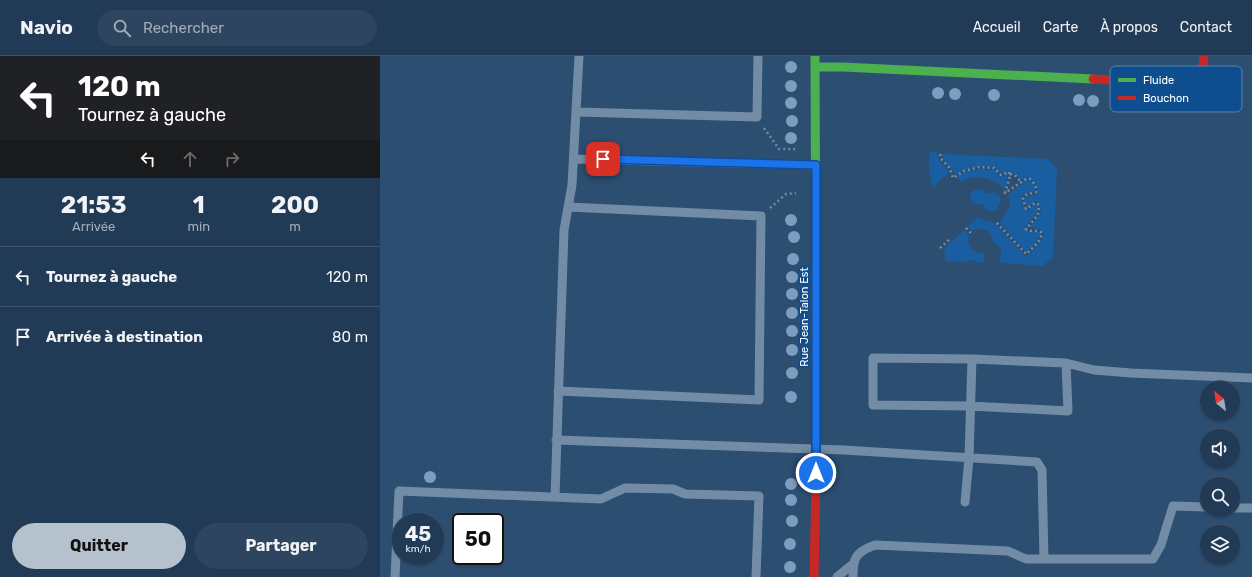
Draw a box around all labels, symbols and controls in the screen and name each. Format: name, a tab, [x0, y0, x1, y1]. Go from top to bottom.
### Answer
search box	[97, 10, 377, 46]
text: Navio	[20, 16, 73, 39]
icon: search	[111, 17, 133, 39]
text: Rechercher	[143, 19, 224, 37]
text: Accueil	[973, 19, 1021, 36]
text: Carte	[1043, 19, 1078, 36]
text: À propos	[1100, 19, 1158, 36]
text: Contact	[1180, 19, 1232, 36]
legend	[1110, 66, 1242, 112]
text: 120 m	[78, 70, 161, 103]
icon: left	[12, 72, 64, 124]
text: Fluide	[1143, 74, 1174, 87]
text: Bouchon	[1143, 92, 1189, 105]
text: Tournez à gauche	[78, 104, 226, 126]
pin	[586, 142, 620, 176]
icon: left	[137, 148, 159, 170]
icon: ahead	[179, 148, 201, 170]
icon: right	[221, 148, 243, 170]
icon: arrive	[592, 148, 614, 170]
text: 21:53	[61, 191, 127, 219]
text: 1	[193, 191, 205, 219]
text: 200	[271, 191, 319, 219]
text: Arrivée	[72, 219, 115, 234]
text: min	[187, 219, 210, 234]
text: m	[289, 219, 301, 234]
icon: left	[12, 266, 34, 288]
street label: Rue Jean-Talon Est	[798, 267, 811, 367]
text: Tournez à gauche	[46, 268, 177, 286]
text: 120 m	[326, 268, 368, 286]
icon: arrive	[12, 326, 34, 348]
text: Arrivée à destination	[46, 328, 203, 346]
text: 80 m	[332, 328, 368, 346]
north arrow	[1200, 381, 1240, 421]
map controls	[1200, 381, 1240, 565]
button: sound	[1200, 429, 1240, 469]
position arrow	[795, 452, 837, 494]
button: search	[1200, 477, 1240, 517]
speed limit sign: 50	[452, 513, 504, 565]
text: 45	[405, 522, 431, 546]
button: Quitter	[12, 523, 186, 569]
button: Partager	[194, 523, 368, 569]
button: layers	[1200, 525, 1240, 565]
text: km/h	[406, 543, 430, 555]

